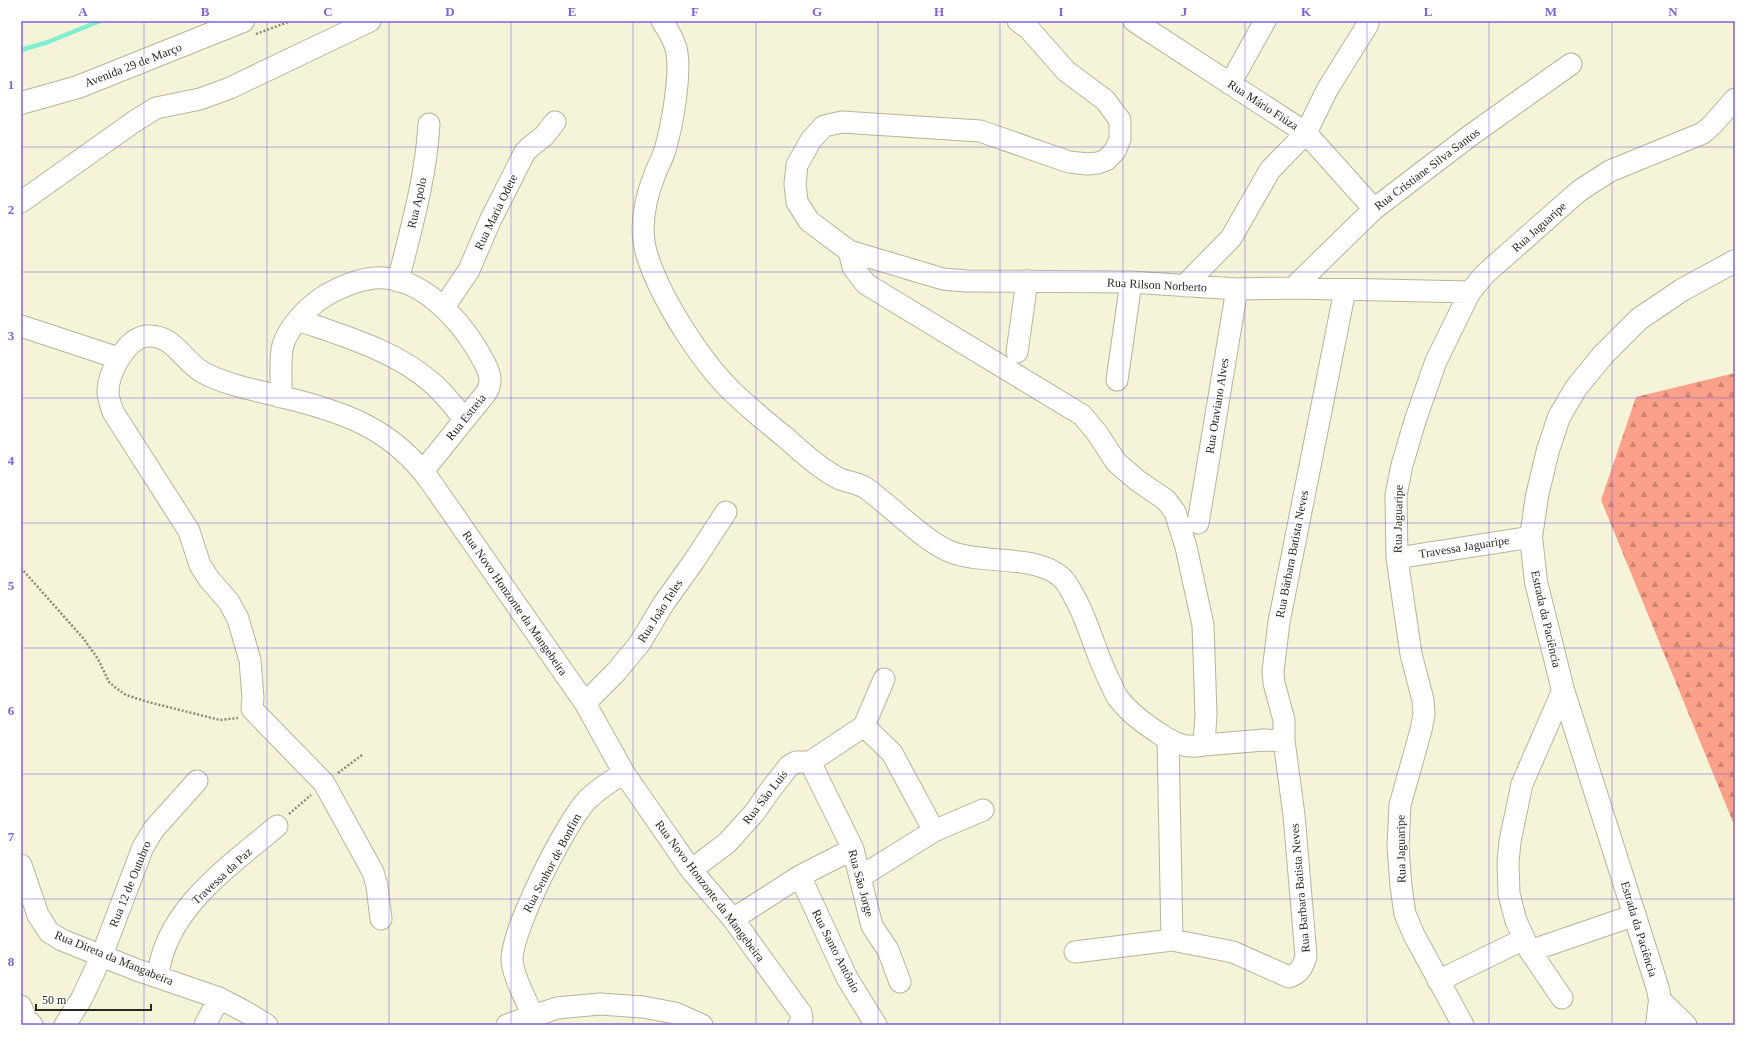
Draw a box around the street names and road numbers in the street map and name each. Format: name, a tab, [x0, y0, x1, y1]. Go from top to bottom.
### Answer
street label: Avenida 29 de Março	[82, 40, 184, 90]
street label: Rua Mário Fiúza	[1225, 77, 1301, 133]
street label: Rua Cristiane Silva Santos	[1372, 125, 1483, 213]
street label: Rua Maria Odete	[472, 172, 520, 252]
street label: Rua Apolo	[404, 176, 430, 230]
street label: Rua Jaguaripe	[1509, 199, 1569, 255]
street label: Rua Rilson Norberto	[1107, 275, 1207, 295]
street label: Rua Otaviano Alves	[1203, 357, 1232, 455]
street label: Rua Estreia	[443, 390, 489, 443]
street label: Rua Jaguaripe	[1390, 485, 1406, 553]
street label: Rua Bárbara Batista Neves	[1273, 489, 1311, 619]
street label: Rua Novo Honzonte da Mangebeira	[460, 528, 571, 679]
street label: Travessa Jaguaripe	[1418, 533, 1510, 561]
street label: Estrada da Paciência	[1528, 569, 1564, 670]
street label: Rua João Teles	[634, 577, 686, 645]
street label: Rua São Luís	[740, 767, 791, 827]
street label: Rua Senhor de Bonfim	[520, 810, 584, 915]
street label: Rua Jaguaripe	[1393, 815, 1409, 883]
street label: Rua Novo Honzonte da Mangebeira	[652, 818, 768, 965]
street label: Rua Barbara Batista Neves	[1287, 822, 1313, 953]
street label: Rua 12 de Outubro	[106, 839, 154, 929]
street label: Travessa da Paz	[189, 845, 255, 907]
street label: Rua São Jorge	[845, 848, 877, 918]
street label: Estrada da Paciência	[1618, 879, 1660, 979]
street label: Rua Santo Antônio	[809, 907, 863, 995]
street label: Rua Direta da Mangabeira	[53, 928, 176, 989]

